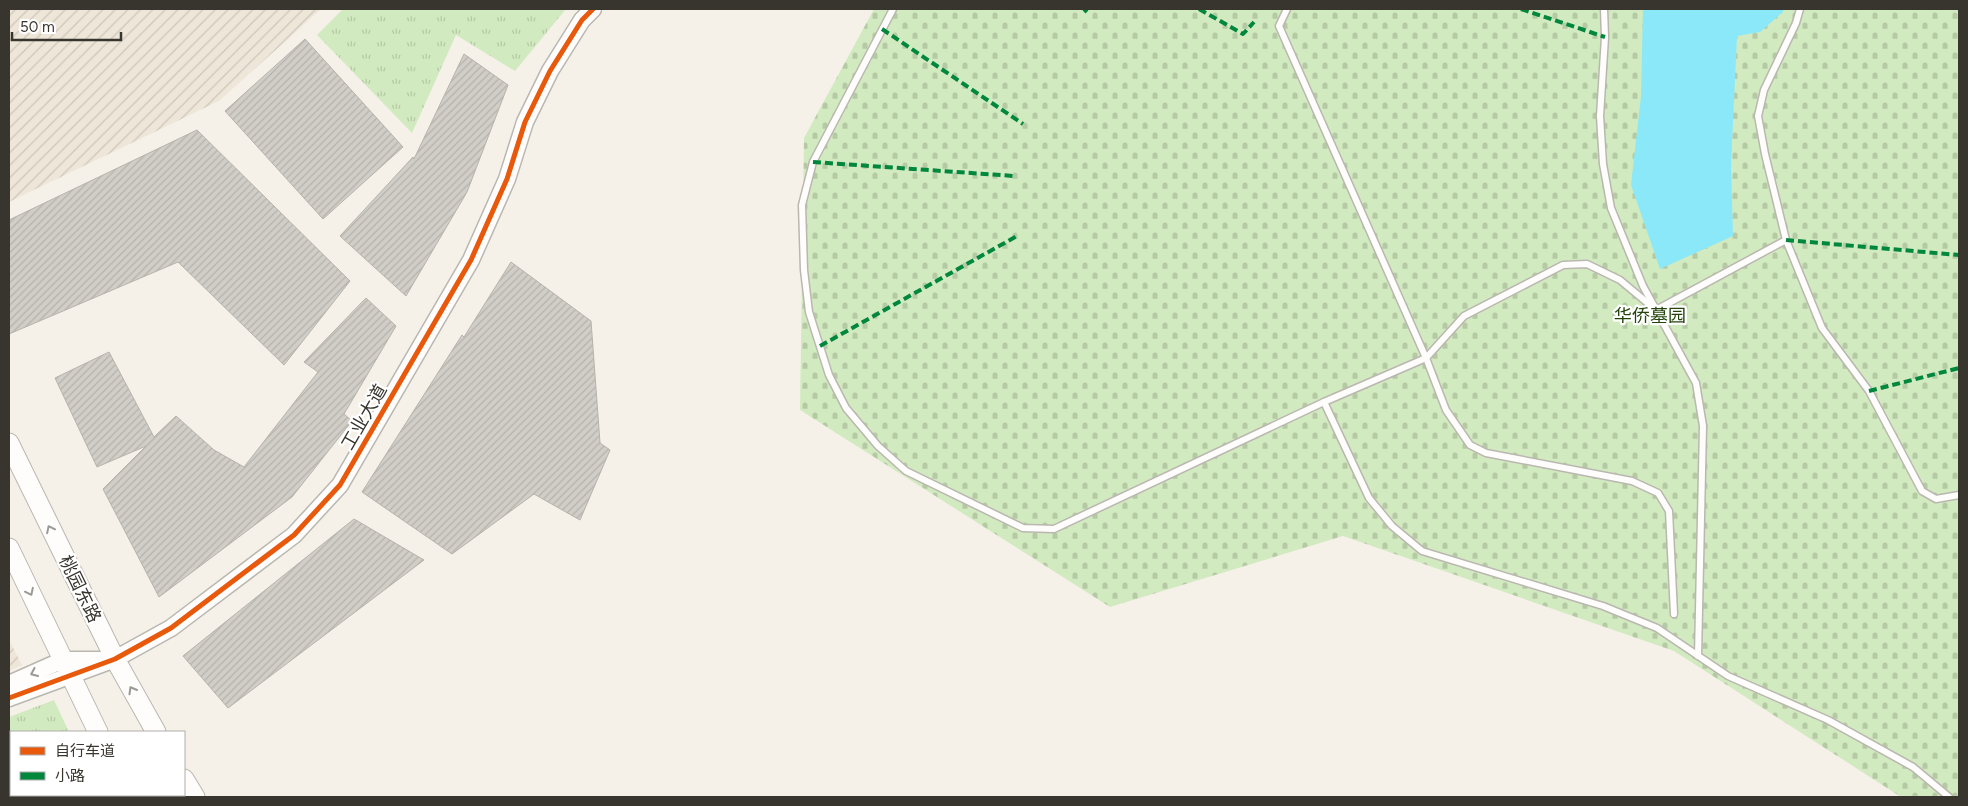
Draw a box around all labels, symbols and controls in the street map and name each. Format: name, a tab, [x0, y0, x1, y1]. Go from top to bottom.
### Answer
scale bar	[12, 10, 121, 42]
text: 50 m	[20, 18, 55, 36]
park label: 华侨墓园	[1614, 305, 1686, 327]
street label: 工业大道	[336, 380, 392, 454]
one-way arrow	[47, 526, 57, 535]
street label: 桃园东路	[54, 552, 106, 626]
one-way arrow	[24, 587, 34, 596]
one-way arrow	[30, 667, 39, 678]
one-way arrow	[128, 686, 138, 695]
legend	[10, 731, 185, 796]
text: 自行车道	[55, 742, 115, 760]
text: 小路	[55, 767, 85, 785]

